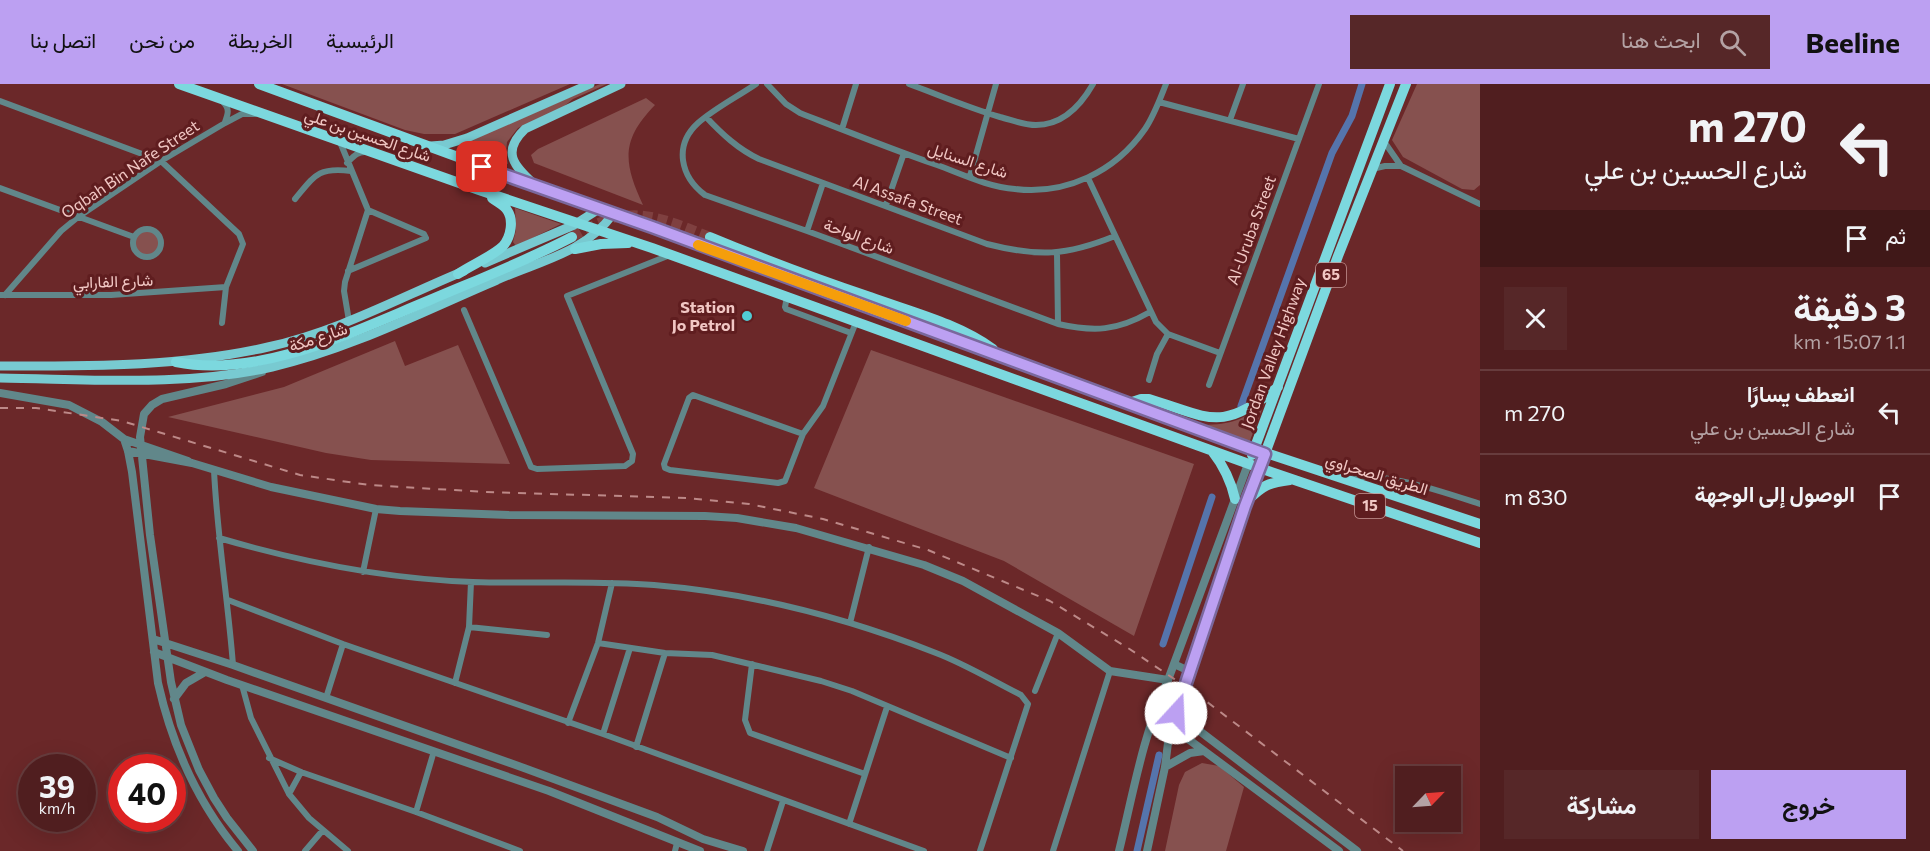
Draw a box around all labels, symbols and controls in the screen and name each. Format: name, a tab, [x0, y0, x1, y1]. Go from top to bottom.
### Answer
search box	[1350, 15, 1770, 69]
text: Beeline	[1806, 25, 1900, 59]
text: ابحث هنا	[1621, 26, 1701, 53]
icon: search	[1716, 26, 1749, 59]
text: اتصل بنا	[30, 27, 96, 52]
text: من نحن	[129, 27, 195, 52]
text: الخريطة	[228, 27, 293, 52]
text: الرئيسية	[326, 27, 394, 52]
text: 270 m	[1688, 99, 1807, 151]
street label: شارع الحسين بن علي	[301, 104, 434, 170]
icon: left	[1828, 108, 1906, 186]
street label: Oqbah Bin Nafe Street	[57, 115, 203, 222]
street label: شارع السنايل	[925, 138, 1011, 184]
pin	[456, 141, 507, 192]
icon: arrive	[465, 150, 498, 183]
text: شارع الحسين بن علي	[1584, 152, 1807, 185]
street label: Al Assafa Street	[851, 171, 966, 228]
street label: Al-Uruba Street	[1222, 172, 1279, 287]
street label: شارع الواحة	[820, 214, 897, 260]
icon: arrive	[1840, 222, 1873, 255]
text: ثم	[1885, 222, 1906, 249]
road number: 65	[1316, 263, 1346, 287]
street label: شارع الفارابي	[72, 270, 154, 296]
street label: Jordan Valley Highway	[1236, 275, 1309, 431]
text: 3 دقيقة	[1793, 284, 1906, 328]
button: close	[1504, 287, 1567, 350]
place label: Station Jo Petrol	[672, 297, 735, 334]
marker: Station Jo Petrol	[740, 309, 754, 323]
street label: شارع مكة	[286, 318, 350, 358]
text: 1.1 km · 15:07	[1793, 329, 1906, 353]
text: انعطف يسارًا	[1747, 380, 1855, 407]
icon: left	[1873, 396, 1906, 429]
text: 270 m	[1504, 399, 1565, 426]
text: شارع الحسين بن علي	[1690, 415, 1855, 439]
street label: الطريق الصحراوي	[1322, 449, 1431, 503]
text: الوصول إلى الوجهة	[1695, 480, 1855, 507]
icon: arrive	[1873, 480, 1906, 513]
text: 830 m	[1504, 483, 1568, 510]
road number: 15	[1355, 494, 1385, 518]
position arrow	[1144, 681, 1208, 745]
speed limit sign: 40	[108, 754, 186, 832]
north arrow	[1395, 766, 1461, 832]
map controls	[1395, 766, 1461, 832]
text: 39	[39, 767, 75, 804]
button: مشاركة	[1504, 770, 1699, 839]
button: خروج	[1711, 770, 1906, 839]
text: km/h	[39, 799, 75, 817]

